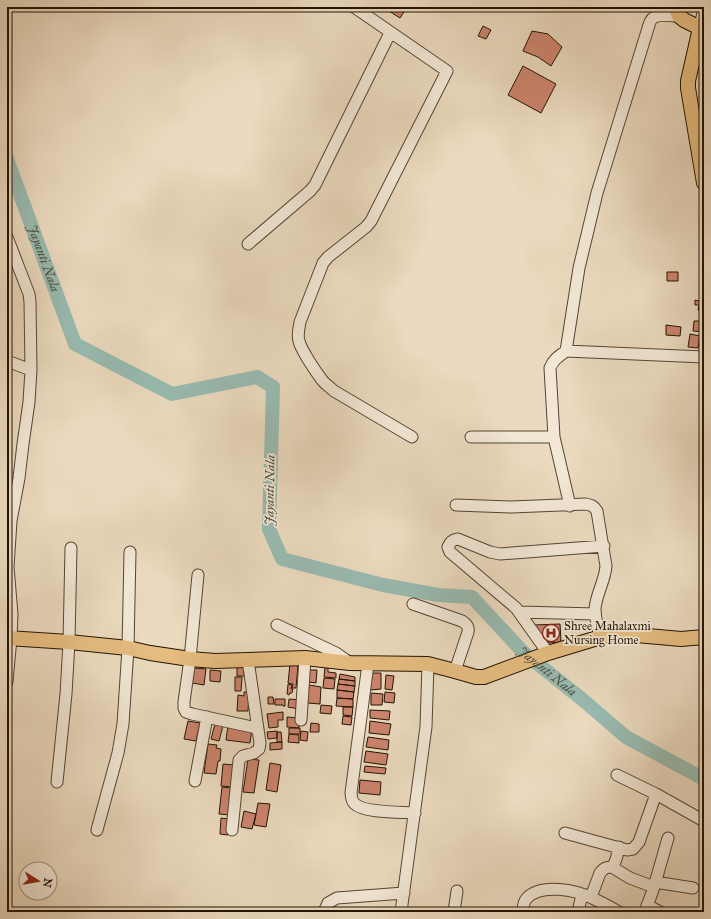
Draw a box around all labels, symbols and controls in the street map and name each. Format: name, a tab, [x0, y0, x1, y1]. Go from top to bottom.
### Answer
water label: Jayanti Nala	[24, 222, 63, 294]
water label: Jayanti Nala	[261, 455, 279, 526]
place label: Shree Mahalaxmi Nursing Home	[564, 619, 651, 648]
hospital icon: Shree Mahalaxmi Nursing Home	[541, 623, 561, 643]
water label: Jayanti Nala	[514, 643, 580, 700]
north arrow	[18, 861, 58, 901]
text: N	[40, 877, 55, 889]

